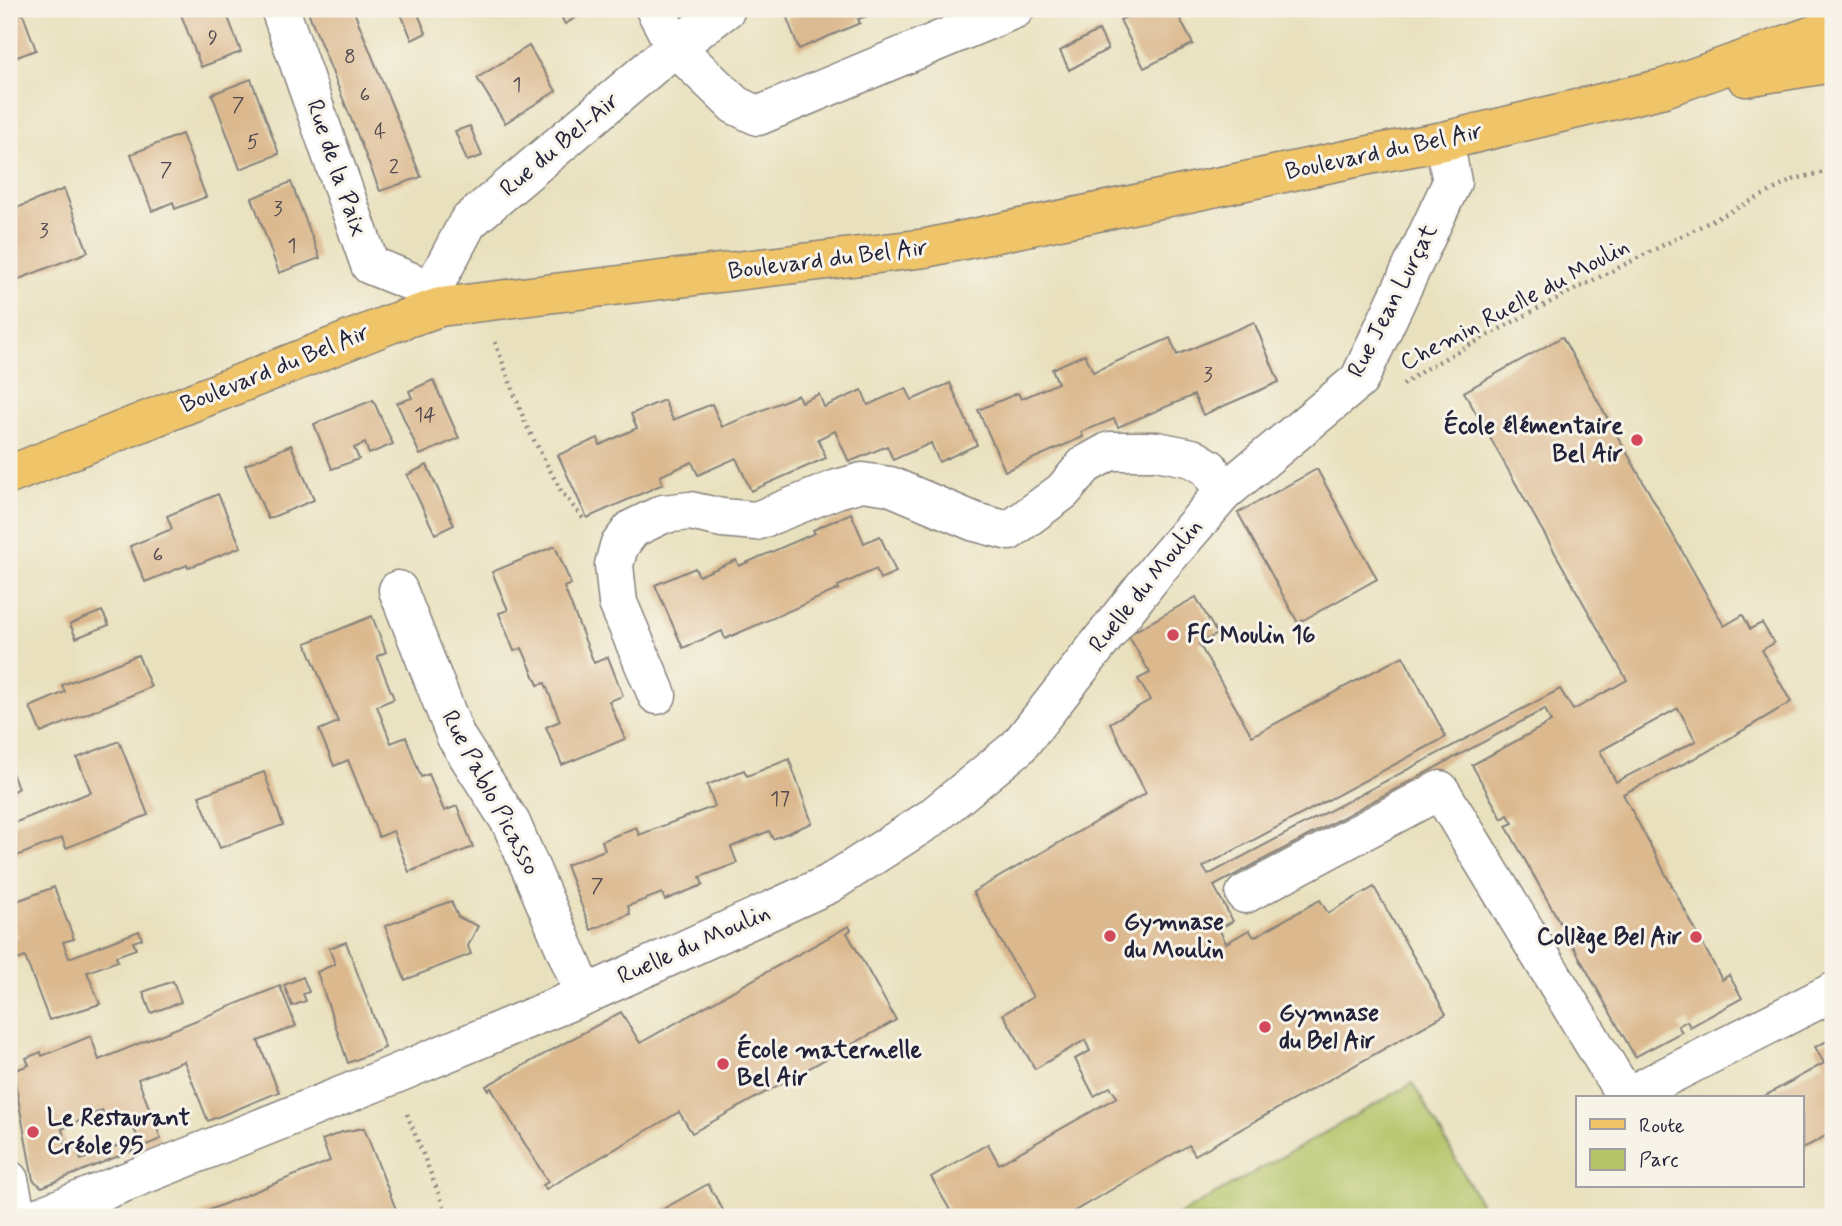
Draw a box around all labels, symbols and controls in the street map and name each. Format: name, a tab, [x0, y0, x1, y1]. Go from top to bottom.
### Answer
house number: 9	[208, 24, 218, 52]
house number: 8	[344, 43, 356, 71]
house number: 1	[512, 71, 522, 99]
house number: 6	[360, 81, 370, 109]
street label: Rue du Bel-Air	[494, 86, 626, 204]
house number: 7	[232, 91, 245, 119]
street label: Rue de la Paix	[298, 96, 374, 241]
street label: Boulevard du Bel Air	[1282, 116, 1486, 188]
house number: 4	[374, 118, 386, 146]
house number: 5	[247, 128, 259, 156]
house number: 2	[389, 153, 399, 181]
house number: 7	[160, 156, 173, 184]
house number: 3	[273, 195, 283, 223]
house number: 3	[39, 217, 49, 245]
street label: Rue Jean Lurçat	[1341, 219, 1445, 383]
street label: Chemin Ruelle du Moulin	[1395, 231, 1635, 379]
house number: 1	[287, 232, 297, 260]
street label: Boulevard du Bel Air	[726, 232, 930, 288]
street label: Boulevard du Bel Air	[176, 317, 374, 421]
house number: 3	[1203, 361, 1213, 389]
house number: 14	[414, 401, 436, 429]
place label: École élémentaire Bel Air	[1444, 409, 1623, 470]
marker: École élémentaire Bel Air	[1629, 432, 1645, 448]
street label: Ruelle du Moulin	[1082, 513, 1210, 659]
house number: 6	[153, 541, 163, 569]
place label: FC Moulin 16	[1187, 620, 1316, 651]
marker: FC Moulin 16	[1165, 627, 1181, 643]
street label: Rue Pablo Picasso	[434, 705, 546, 881]
house number: 17	[770, 785, 790, 813]
house number: 7	[591, 872, 604, 900]
street label: Ruelle du Moulin	[613, 898, 775, 992]
place label: Gymnase du Moulin	[1124, 907, 1224, 966]
place label: Collège Bel Air	[1537, 922, 1682, 954]
marker: Gymnase du Moulin	[1102, 928, 1118, 944]
marker: Collège Bel Air	[1688, 929, 1704, 945]
place label: Gymnase du Bel Air	[1279, 998, 1379, 1057]
marker: Gymnase du Bel Air	[1257, 1019, 1273, 1035]
place label: École maternelle Bel Air	[737, 1033, 922, 1094]
marker: École maternelle Bel Air	[715, 1056, 731, 1072]
legend	[1576, 1096, 1804, 1188]
place label: Le Restaurant Créole 95	[47, 1103, 191, 1162]
text: Route	[1639, 1112, 1685, 1140]
marker: Le Restaurant Créole 95	[25, 1124, 41, 1140]
text: Parc	[1639, 1146, 1679, 1174]

